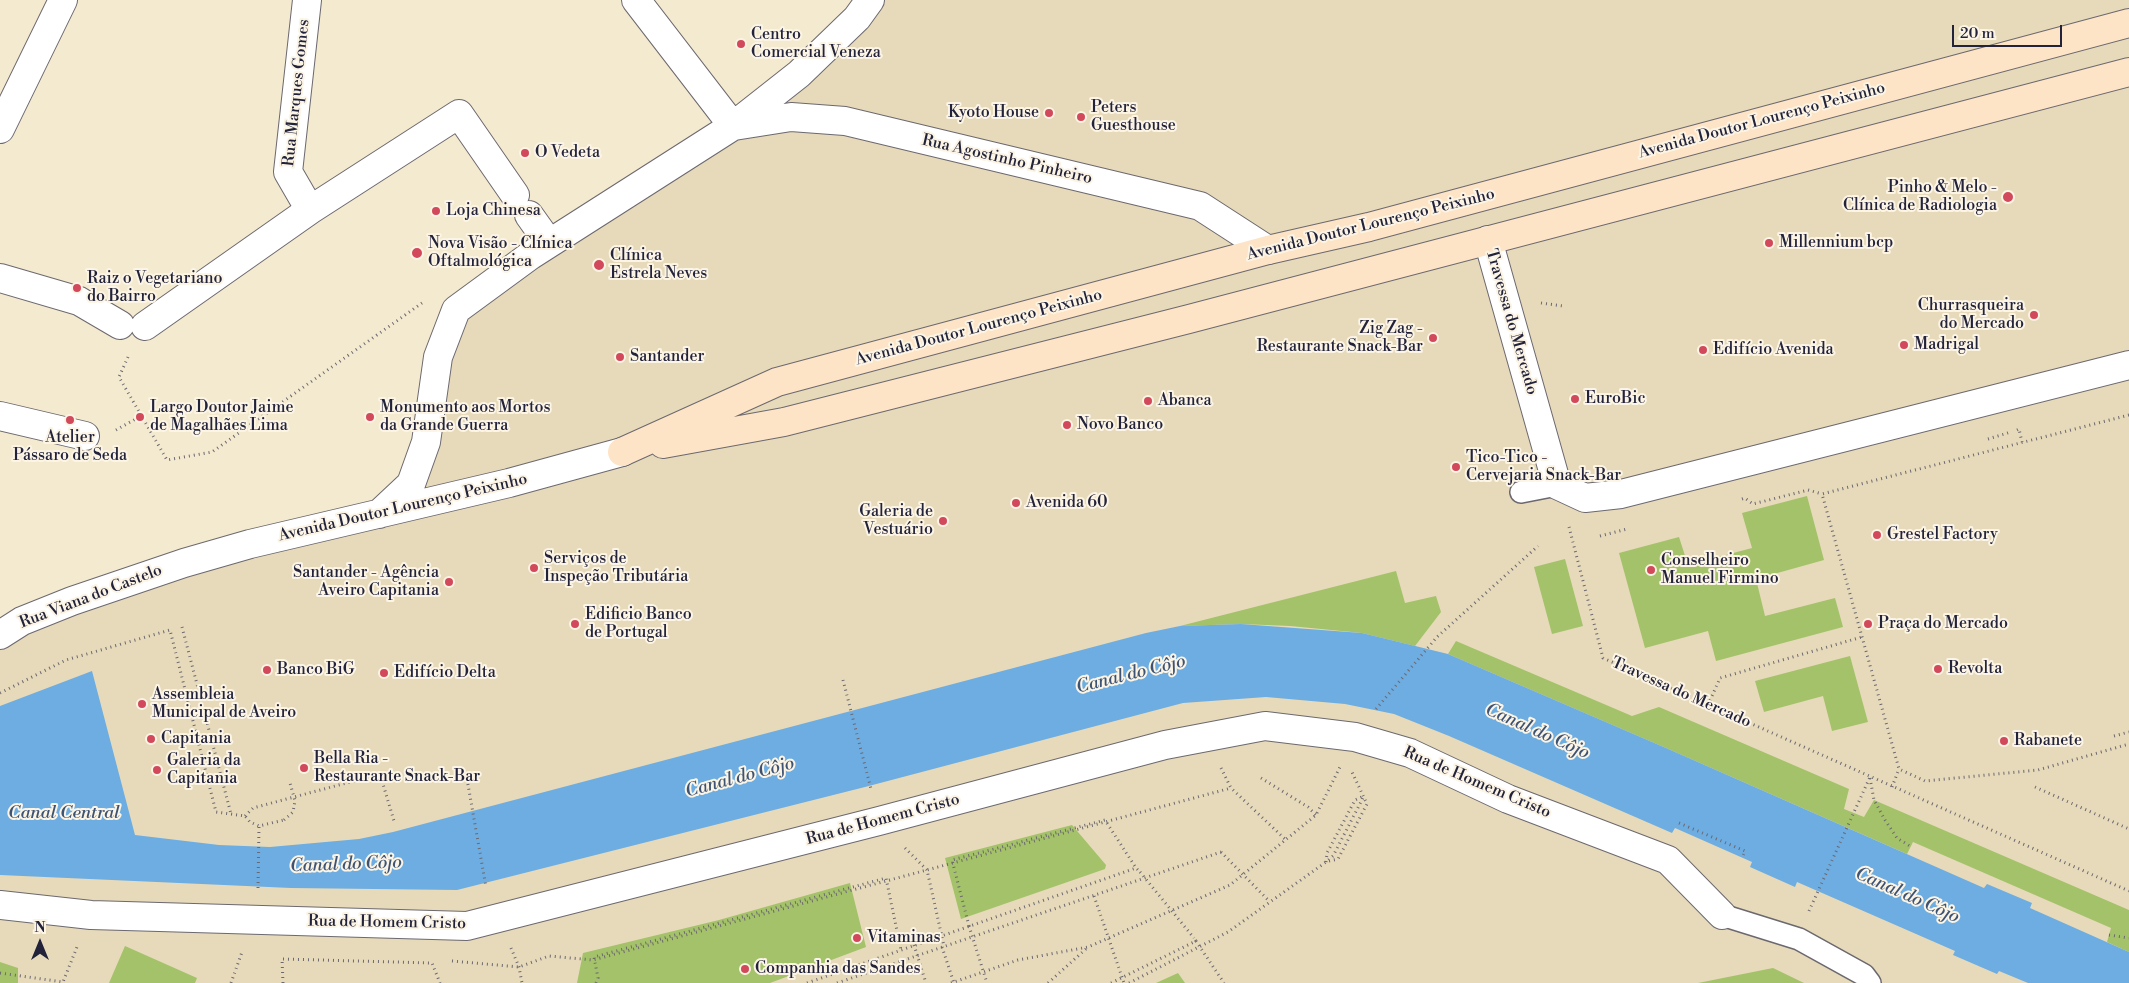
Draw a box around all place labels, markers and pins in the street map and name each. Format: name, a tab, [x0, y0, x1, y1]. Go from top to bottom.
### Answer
place label: Centro Comercial Veneza	[751, 25, 881, 63]
marker: Centro Comercial Veneza	[735, 38, 747, 50]
place label: Peters Guesthouse	[1091, 98, 1176, 136]
place label: Kyoto House	[948, 103, 1039, 123]
marker: Kyoto House	[1043, 107, 1055, 119]
marker: Peters Guesthouse	[1075, 111, 1087, 123]
place label: O Vedeta	[535, 143, 600, 163]
marker: O Vedeta	[519, 147, 531, 159]
place label: Pinho & Melo - Clínica de Radiologia	[1843, 178, 1997, 216]
marker: Pinho & Melo - Clínica de Radiologia	[2001, 190, 2015, 204]
place label: Loja Chinesa	[446, 201, 541, 221]
marker: Loja Chinesa	[430, 205, 442, 217]
place label: Millennium bcp	[1779, 233, 1893, 253]
place label: Nova Visão - Clínica Oftalmológica	[428, 234, 572, 272]
marker: Millennium bcp	[1763, 237, 1775, 249]
marker: Nova Visão - Clínica Oftalmológica	[410, 246, 424, 260]
place label: Clínica Estrela Neves	[610, 246, 707, 284]
marker: Clínica Estrela Neves	[592, 258, 606, 272]
place label: Raiz o Vegetariano do Bairro	[87, 269, 223, 307]
marker: Raiz o Vegetariano do Bairro	[71, 282, 83, 294]
place label: Churrasqueira do Mercado	[1918, 296, 2024, 334]
marker: Churrasqueira do Mercado	[2028, 309, 2040, 321]
place label: Zig Zag - Restaurante Snack-Bar	[1257, 319, 1423, 357]
marker: Zig Zag - Restaurante Snack-Bar	[1427, 332, 1439, 344]
place label: Madrigal	[1914, 335, 1979, 355]
marker: Madrigal	[1898, 339, 1910, 351]
place label: Edifício Avenida	[1713, 340, 1834, 360]
marker: Edifício Avenida	[1697, 344, 1709, 356]
place label: Santander	[630, 347, 704, 367]
marker: Santander	[614, 351, 626, 363]
place label: EuroBic	[1585, 389, 1645, 409]
place label: Abanca	[1158, 391, 1212, 411]
marker: EuroBic	[1569, 393, 1581, 405]
marker: Abanca	[1142, 395, 1154, 407]
place label: Largo Doutor Jaime de Magalhães Lima	[150, 398, 294, 436]
place label: Monumento aos Mortos da Grande Guerra	[380, 398, 551, 436]
marker: Largo Doutor Jaime de Magalhães Lima	[134, 411, 146, 423]
marker: Monumento aos Mortos da Grande Guerra	[364, 411, 376, 423]
marker: Atelier Pássaro de Seda	[64, 414, 76, 426]
place label: Novo Banco	[1077, 415, 1163, 435]
marker: Novo Banco	[1061, 419, 1073, 431]
place label: Atelier Pássaro de Seda	[13, 428, 127, 466]
place label: Tico-Tico - Cervejaria Snack-Bar	[1466, 448, 1621, 486]
marker: Tico-Tico - Cervejaria Snack-Bar	[1450, 461, 1462, 473]
place label: Avenida 60	[1026, 493, 1108, 513]
marker: Avenida 60	[1010, 497, 1022, 509]
place label: Galeria de Vestuário	[859, 502, 933, 540]
marker: Galeria de Vestuário	[937, 515, 949, 527]
place label: Grestel Factory	[1887, 525, 1998, 545]
marker: Grestel Factory	[1871, 529, 1883, 541]
place label: Serviços de Inspeção Tributária	[544, 549, 688, 587]
place label: Conselheiro Manuel Firmino	[1661, 551, 1779, 589]
marker: Serviços de Inspeção Tributária	[528, 562, 540, 574]
place label: Santander - Agência Aveiro Capitania	[293, 563, 439, 601]
marker: Conselheiro Manuel Firmino	[1645, 564, 1657, 576]
marker: Santander - Agência Aveiro Capitania	[443, 576, 455, 588]
place label: Edificio Banco de Portugal	[585, 605, 692, 643]
place label: Praça do Mercado	[1878, 614, 2008, 634]
marker: Edificio Banco de Portugal	[569, 618, 581, 630]
marker: Praça do Mercado	[1862, 618, 1874, 630]
place label: Revolta	[1948, 659, 2002, 679]
place label: Banco BiG	[277, 660, 355, 680]
place label: Edifício Delta	[394, 663, 496, 683]
marker: Revolta	[1932, 663, 1944, 675]
marker: Banco BiG	[261, 664, 273, 676]
marker: Edifício Delta	[378, 667, 390, 679]
place label: Assembleia Municipal de Aveiro	[152, 685, 296, 723]
marker: Assembleia Municipal de Aveiro	[136, 698, 148, 710]
place label: Capitania	[161, 729, 231, 749]
place label: Rabanete	[2014, 731, 2082, 751]
marker: Capitania	[145, 733, 157, 745]
marker: Rabanete	[1998, 735, 2010, 747]
place label: Bella Ria - Restaurante Snack-Bar	[314, 749, 480, 787]
place label: Galeria da Capitania	[167, 751, 241, 789]
marker: Bella Ria - Restaurante Snack-Bar	[298, 762, 310, 774]
marker: Galeria da Capitania	[151, 764, 163, 776]
place label: Vitaminas	[867, 928, 941, 948]
marker: Vitaminas	[851, 932, 863, 944]
place label: Companhia das Sandes	[755, 959, 921, 979]
marker: Companhia das Sandes	[739, 963, 751, 975]

